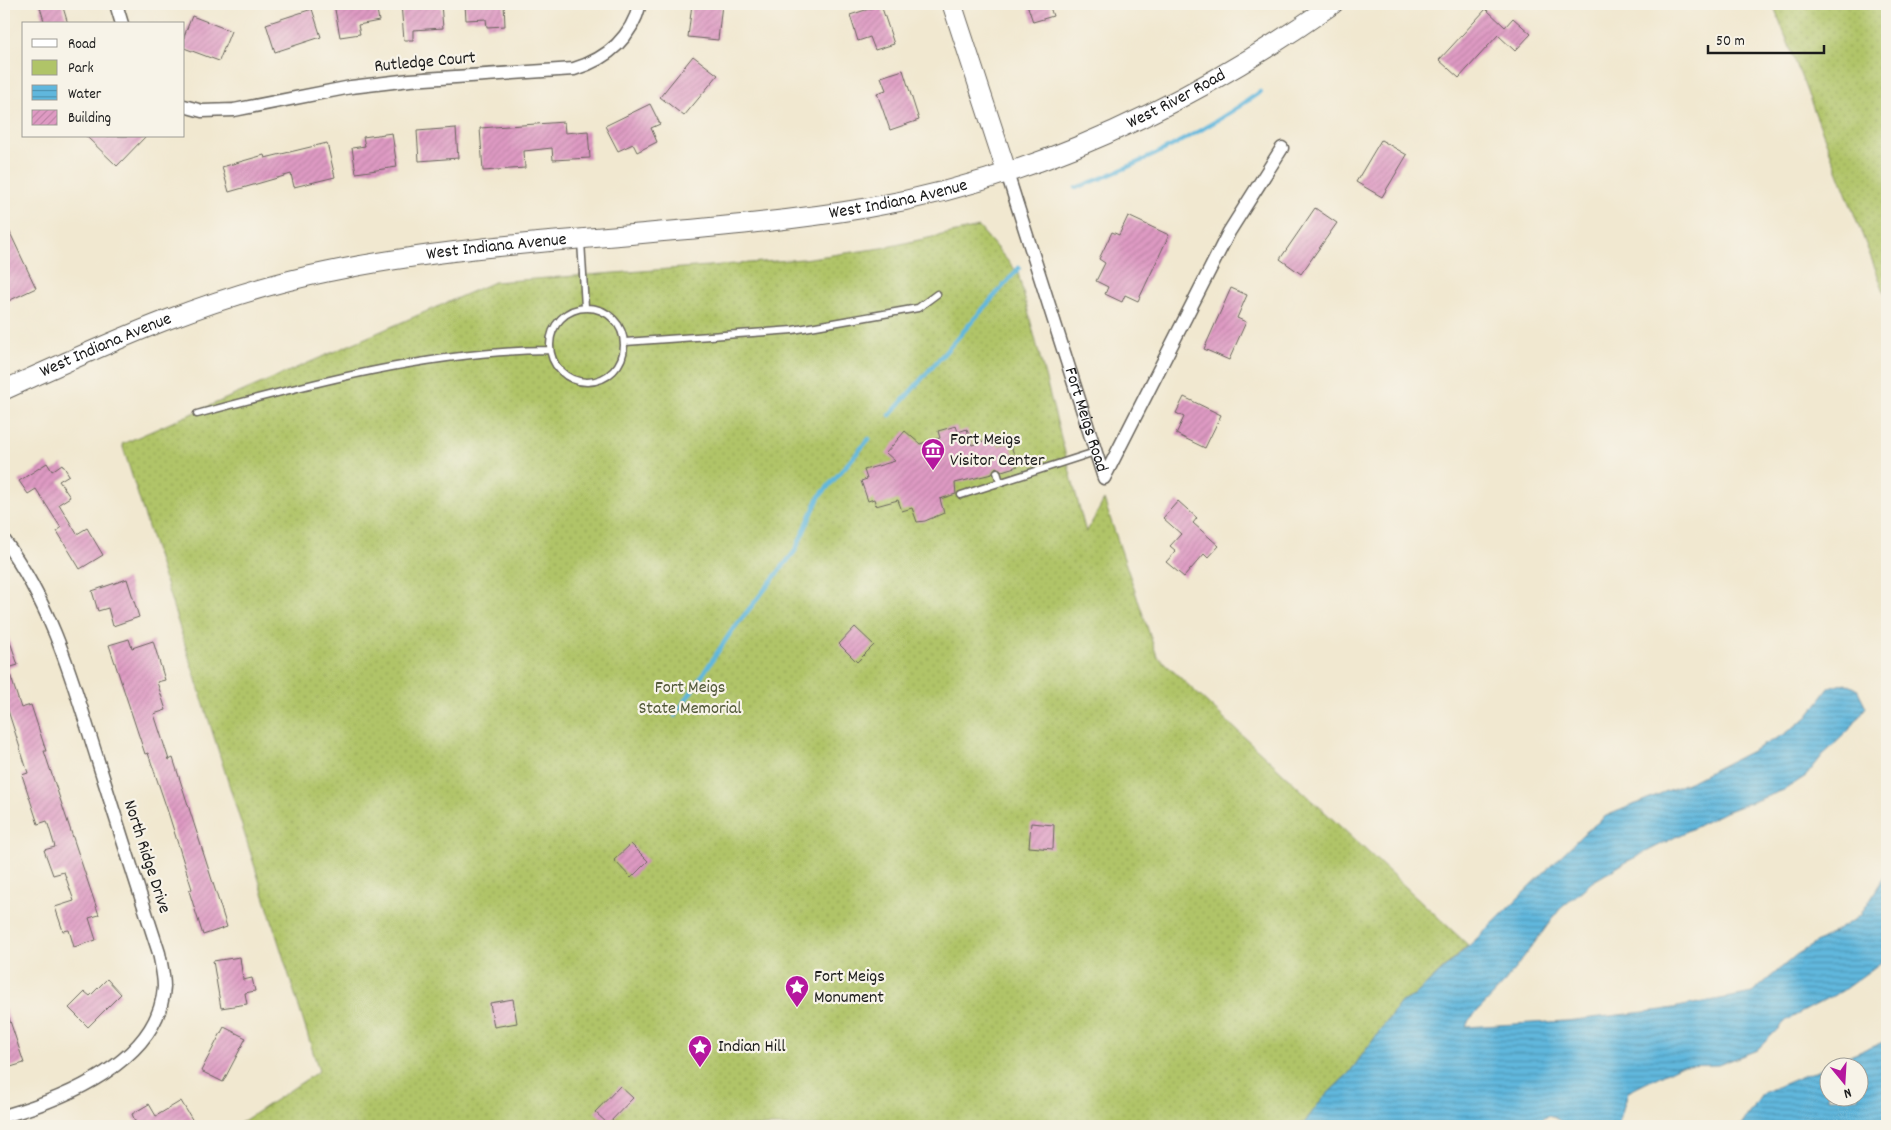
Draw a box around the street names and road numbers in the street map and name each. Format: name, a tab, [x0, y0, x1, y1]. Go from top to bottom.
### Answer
street label: Rutledge Court	[373, 46, 477, 80]
street label: West River Road	[1123, 63, 1231, 136]
street label: West Indiana Avenue	[827, 173, 971, 226]
street label: West Indiana Avenue	[425, 227, 568, 267]
street label: West Indiana Avenue	[36, 307, 175, 385]
street label: Fort Meigs Road	[1057, 364, 1114, 475]
street label: North Ridge Drive	[116, 797, 176, 917]

